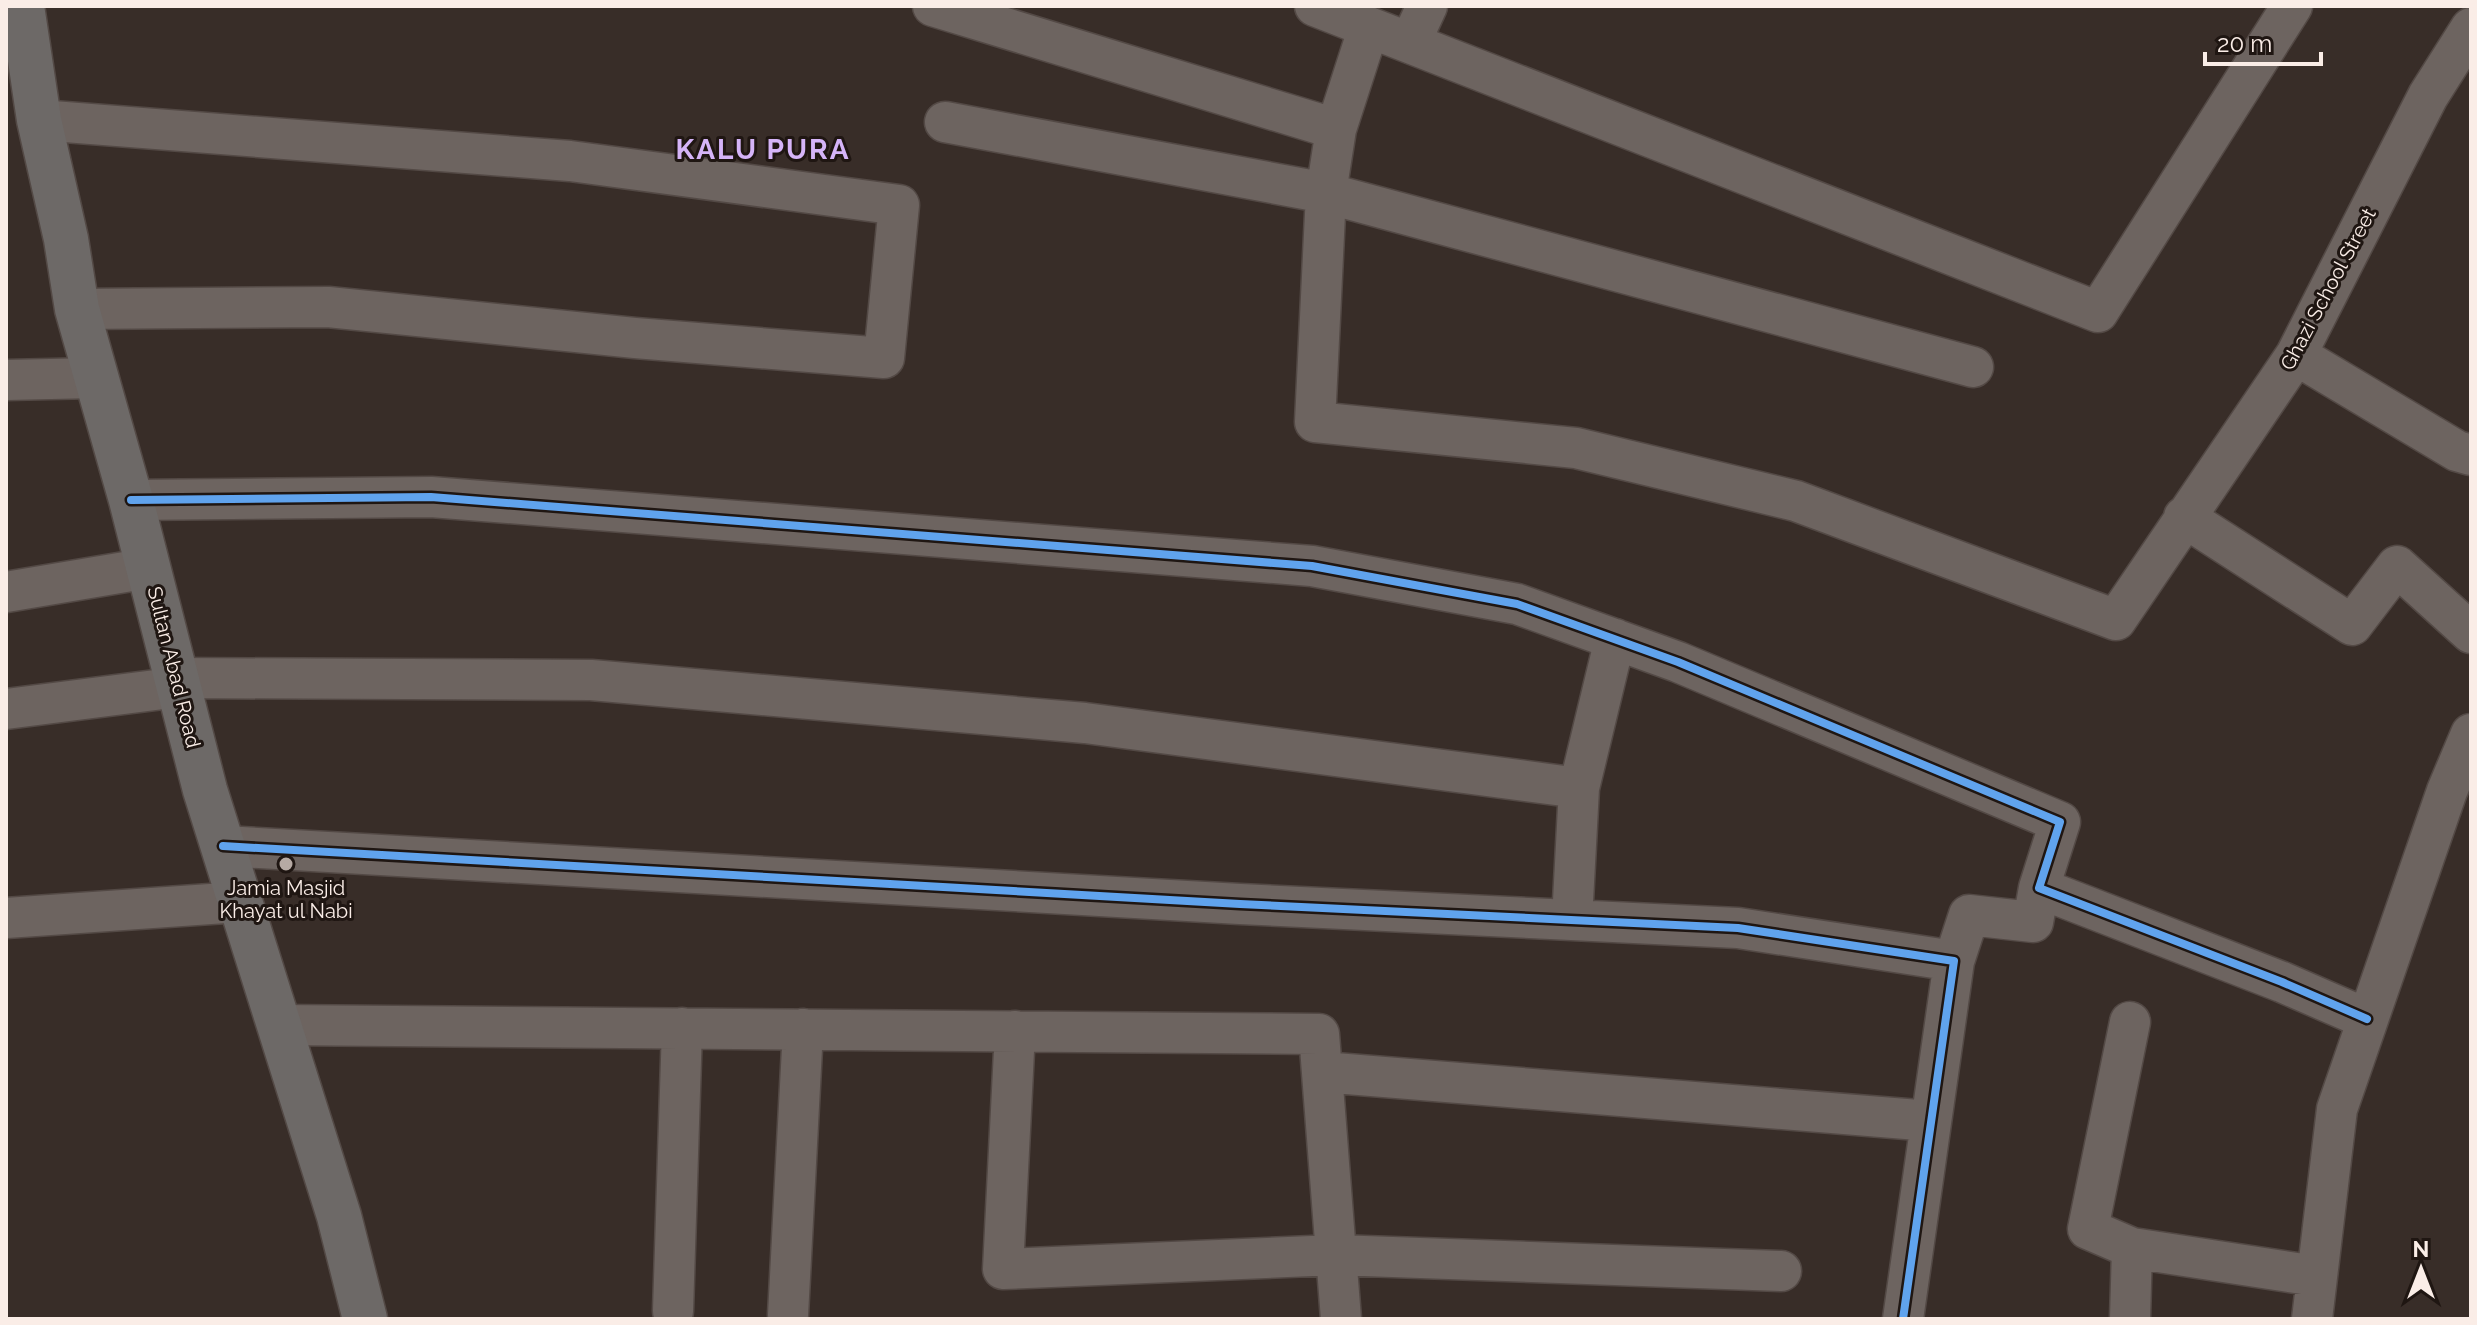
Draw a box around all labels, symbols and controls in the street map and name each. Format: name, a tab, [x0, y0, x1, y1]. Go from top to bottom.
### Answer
scale bar	[2205, 16, 2321, 66]
text: 20 m	[2217, 29, 2272, 58]
district label: KALU PURA	[676, 133, 850, 166]
street label: Ghazi School Street	[2275, 204, 2381, 374]
street label: Sultan Abad Road	[142, 584, 206, 750]
marker: Jamia Masjid Khayat ul Nabi	[277, 855, 295, 873]
place label: Jamia Masjid Khayat ul Nabi	[219, 876, 353, 923]
north arrow	[2381, 1229, 2461, 1309]
text: N	[2413, 1236, 2429, 1262]

